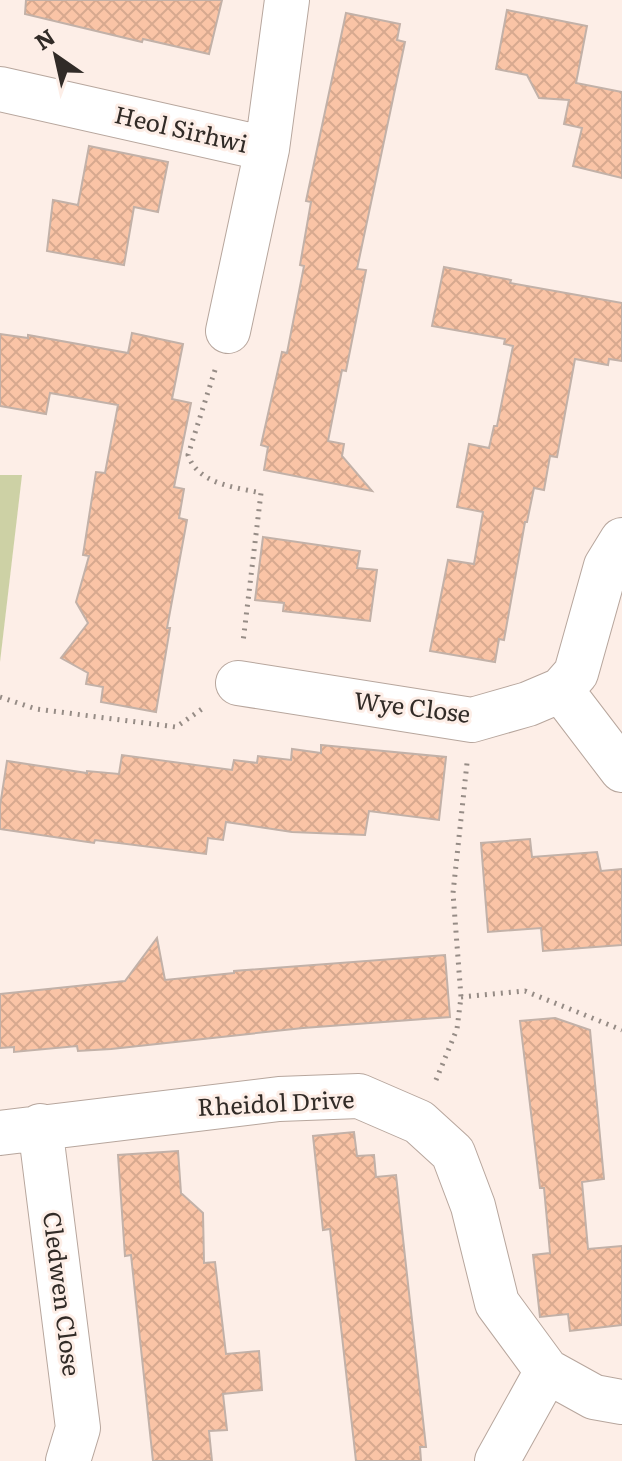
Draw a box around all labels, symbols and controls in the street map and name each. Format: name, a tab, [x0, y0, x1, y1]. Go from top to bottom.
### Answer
north arrow	[16, 16, 96, 96]
text: N	[27, 19, 61, 57]
street label: Heol Sirhwi	[111, 95, 252, 160]
street label: Wye Close	[352, 681, 473, 730]
street label: Rheidol Drive	[196, 1080, 355, 1123]
street label: Cledwen Close	[36, 1209, 91, 1378]

